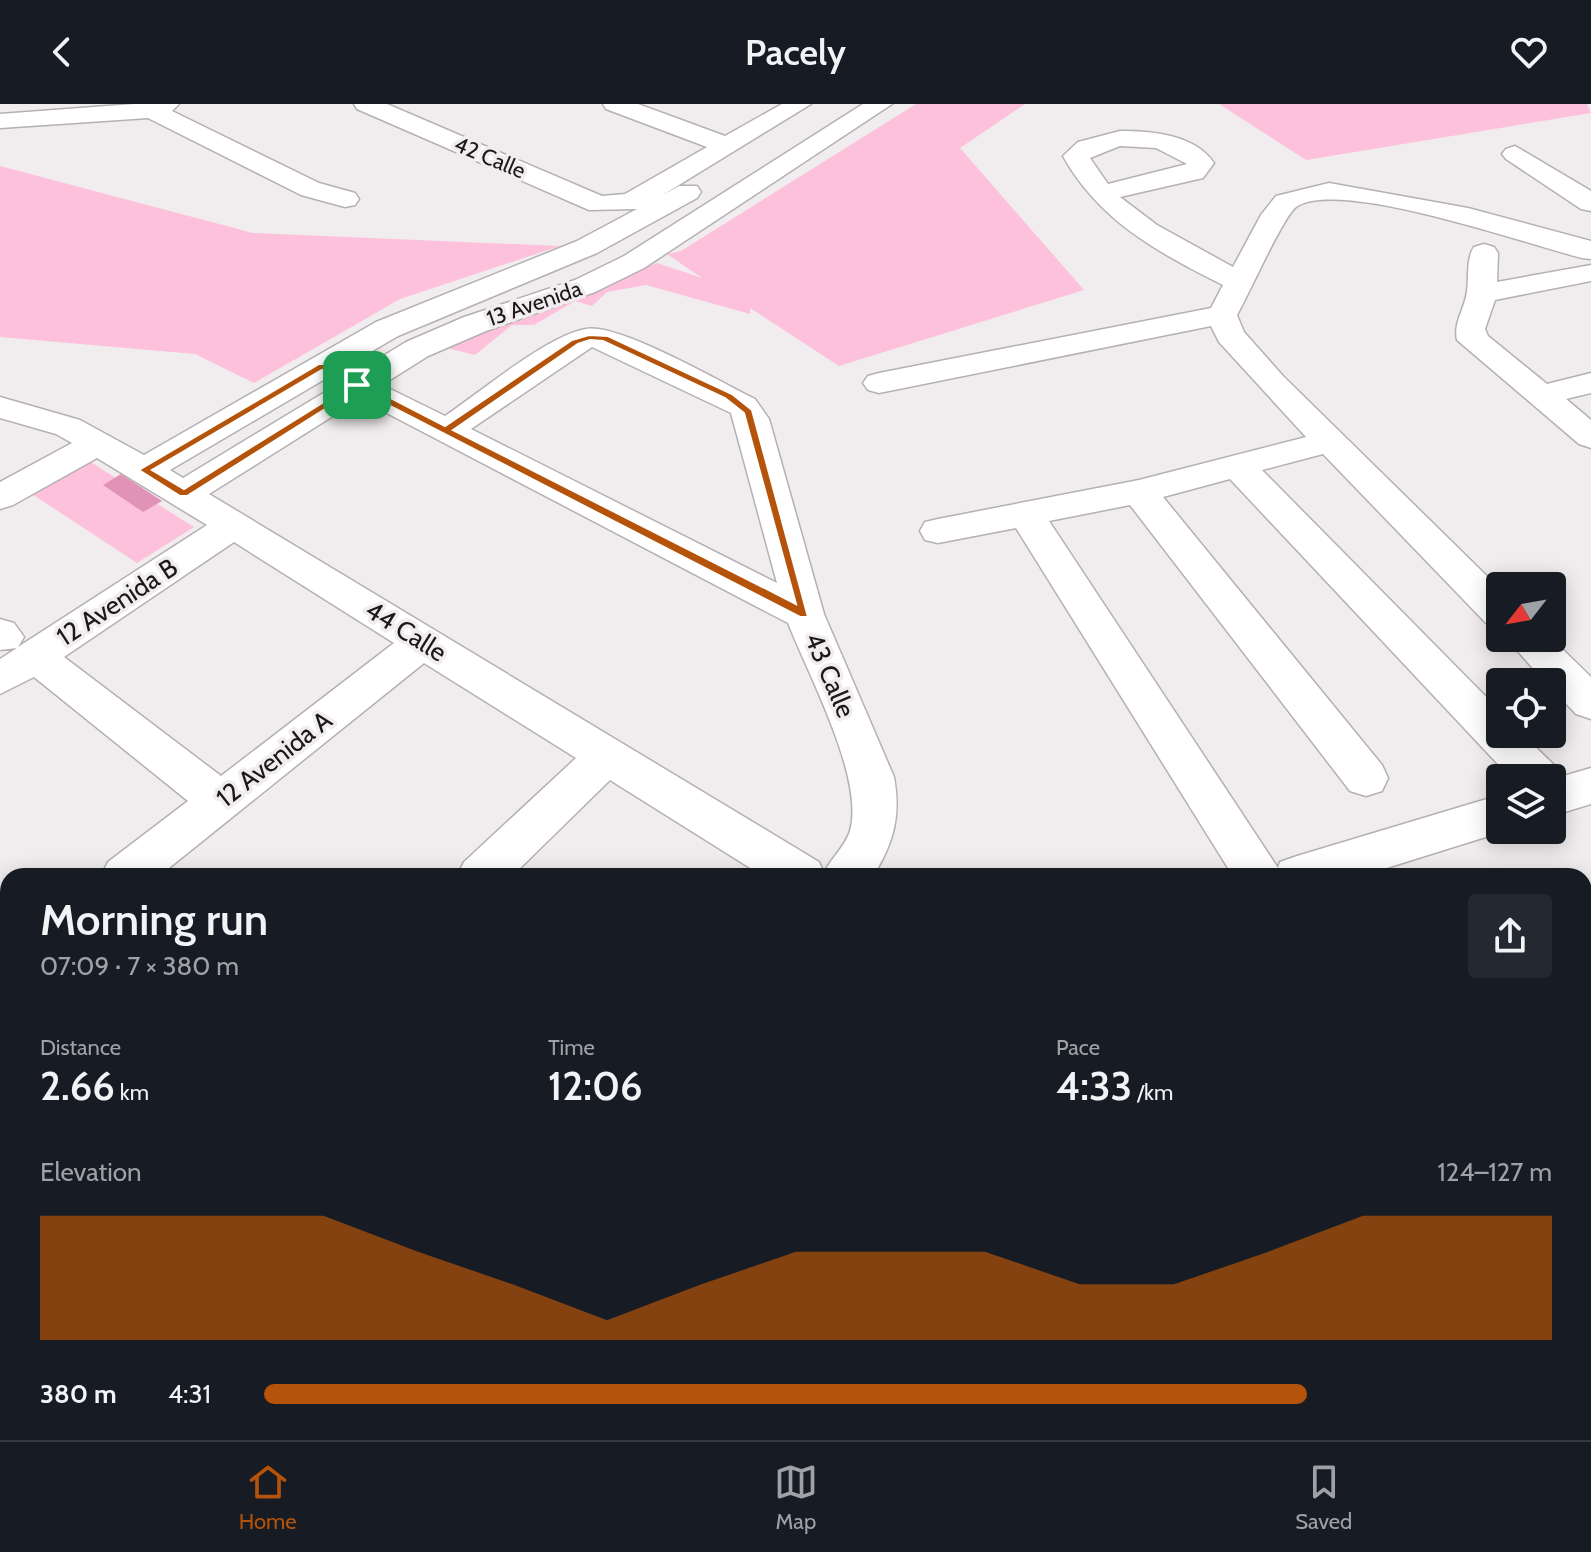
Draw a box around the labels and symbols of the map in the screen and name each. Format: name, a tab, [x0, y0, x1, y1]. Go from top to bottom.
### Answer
street label: 42 Calle	[450, 130, 530, 185]
street label: 13 Avenida	[483, 275, 586, 332]
pin	[323, 351, 391, 419]
street label: 12 Avenida B	[51, 551, 183, 653]
north arrow	[1486, 572, 1566, 652]
street label: 44 Calle	[359, 594, 453, 668]
street label: 43 Calle	[798, 628, 862, 722]
street label: 12 Avenida A	[210, 704, 338, 814]

